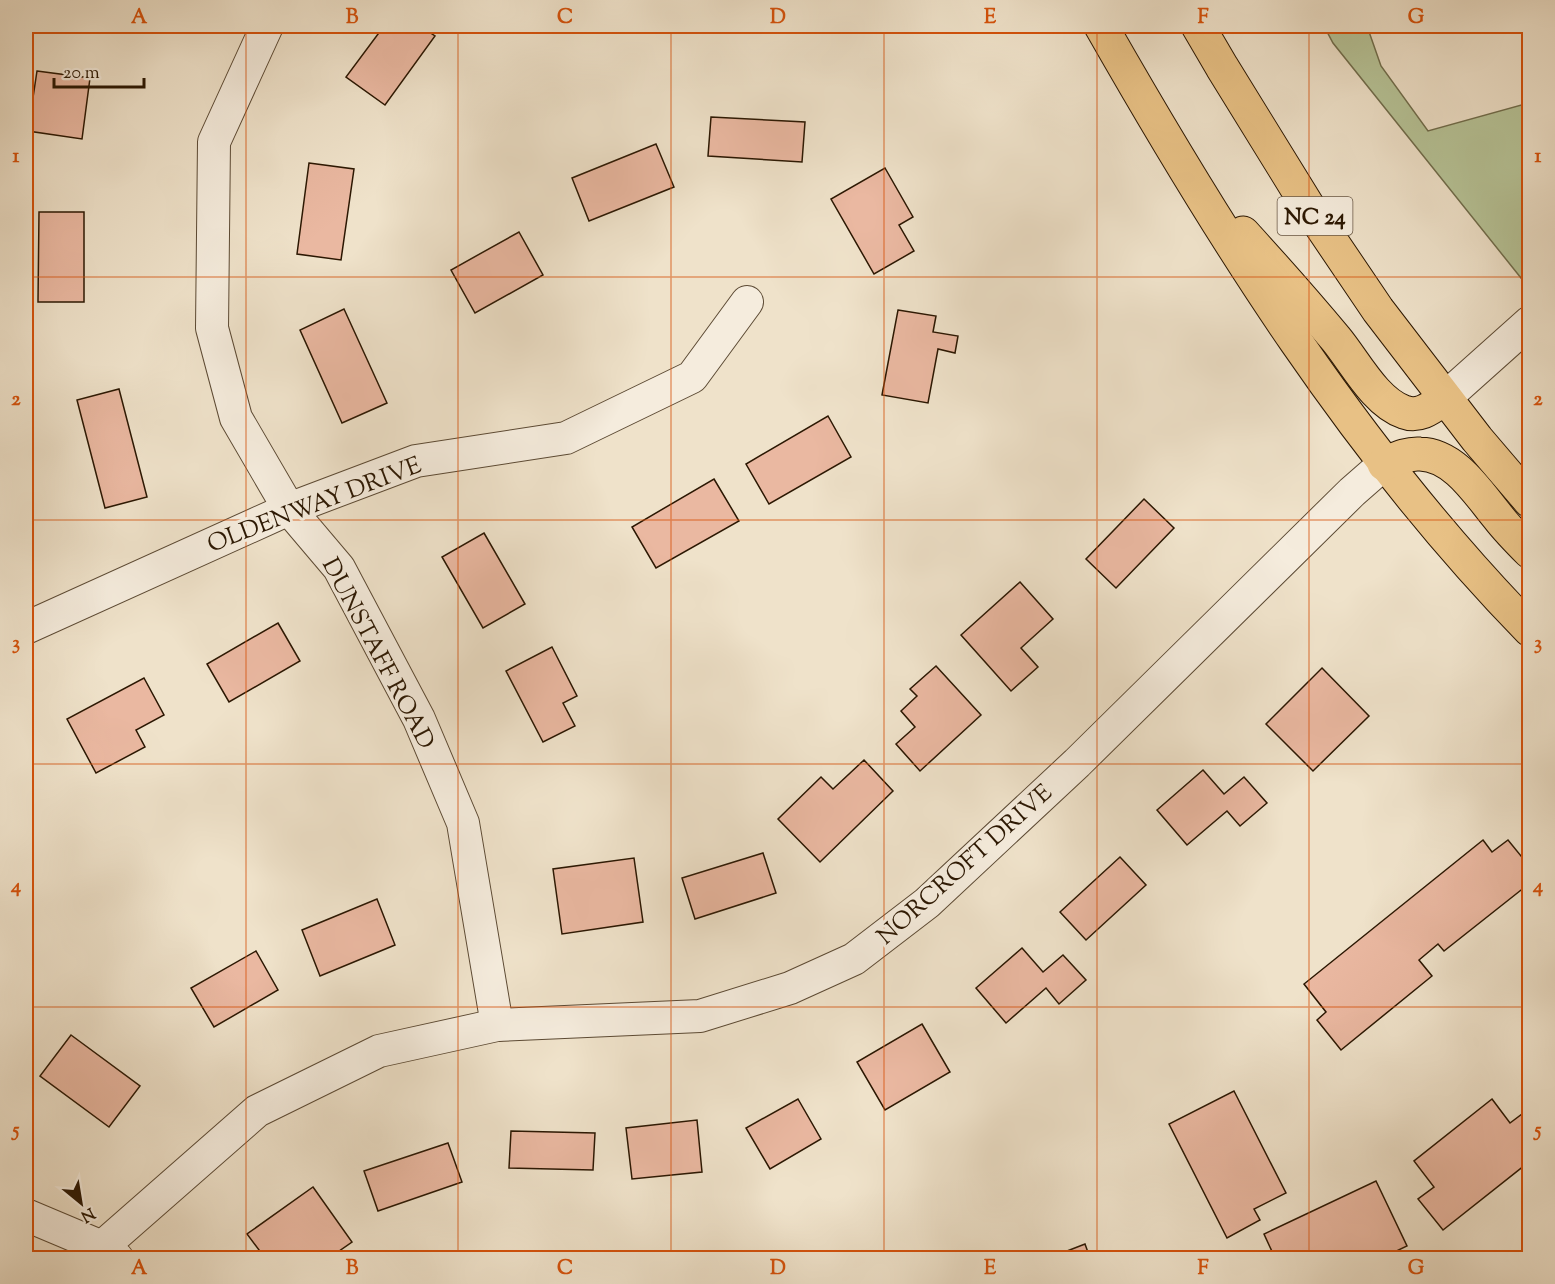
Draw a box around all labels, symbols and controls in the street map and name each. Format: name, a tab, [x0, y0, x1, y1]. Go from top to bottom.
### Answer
text: A	[131, 4, 148, 33]
text: B	[346, 4, 359, 33]
text: C	[557, 4, 573, 33]
text: D	[770, 4, 786, 33]
text: E	[984, 4, 997, 33]
text: F	[1197, 4, 1209, 33]
text: G	[1408, 4, 1425, 33]
scale bar	[54, 51, 144, 89]
text: 20 m	[63, 61, 100, 87]
text: 1	[13, 143, 20, 172]
text: 1	[1535, 143, 1542, 172]
road number: NC 24	[1278, 197, 1352, 235]
text: 2	[11, 386, 21, 415]
text: 2	[1533, 386, 1543, 415]
street label: OLDENWAY DRIVE	[203, 449, 427, 562]
street label: DUNSTAFF ROAD	[312, 552, 442, 756]
text: 3	[12, 630, 20, 659]
text: 3	[1534, 630, 1542, 659]
street label: NORCROFT DRIVE	[870, 777, 1061, 954]
text: 4	[10, 873, 21, 902]
text: 4	[1532, 873, 1543, 902]
text: 5	[11, 1117, 20, 1146]
text: 5	[1533, 1117, 1542, 1146]
north arrow	[51, 1173, 111, 1233]
text: N	[76, 1201, 99, 1227]
text: A	[131, 1255, 148, 1284]
text: B	[346, 1255, 359, 1284]
text: C	[557, 1255, 573, 1284]
text: D	[770, 1255, 786, 1284]
text: E	[984, 1255, 997, 1284]
text: F	[1197, 1255, 1209, 1284]
text: G	[1408, 1255, 1425, 1284]

